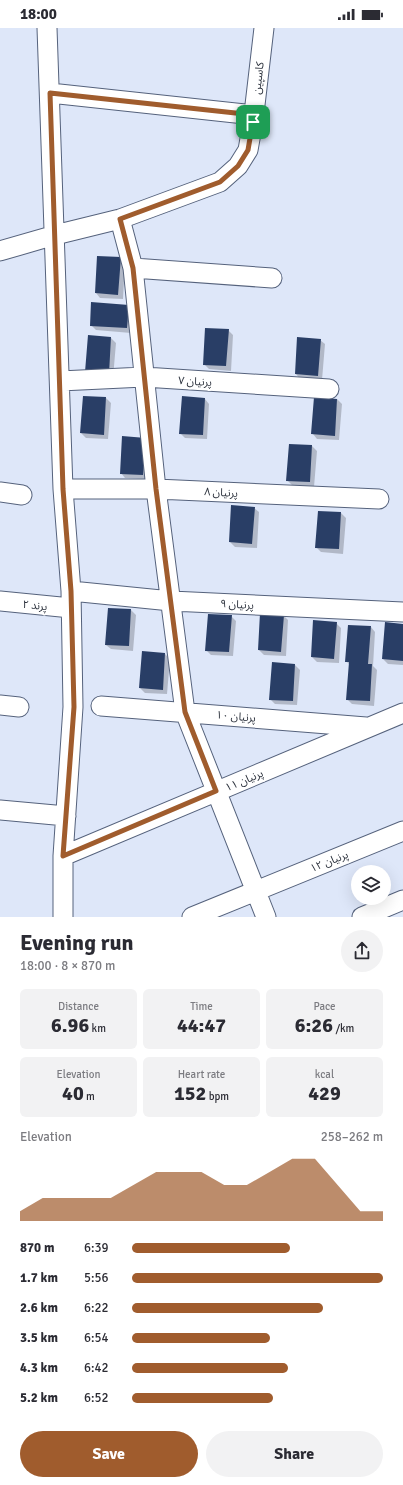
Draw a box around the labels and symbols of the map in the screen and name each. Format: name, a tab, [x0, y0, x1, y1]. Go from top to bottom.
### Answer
street label: کاسپین	[250, 61, 268, 95]
pin	[236, 105, 270, 139]
street label: پرنیان ۷	[178, 374, 212, 390]
street label: پرنیان ۸	[204, 485, 238, 501]
street label: پرنیان ۹	[220, 597, 254, 613]
street label: پرند ۲	[22, 598, 48, 614]
street label: پرنیان ۱۰	[215, 708, 257, 726]
street label: پرنیان ۱۱	[223, 767, 266, 795]
street label: پرنیان ۱۲	[308, 848, 351, 876]

